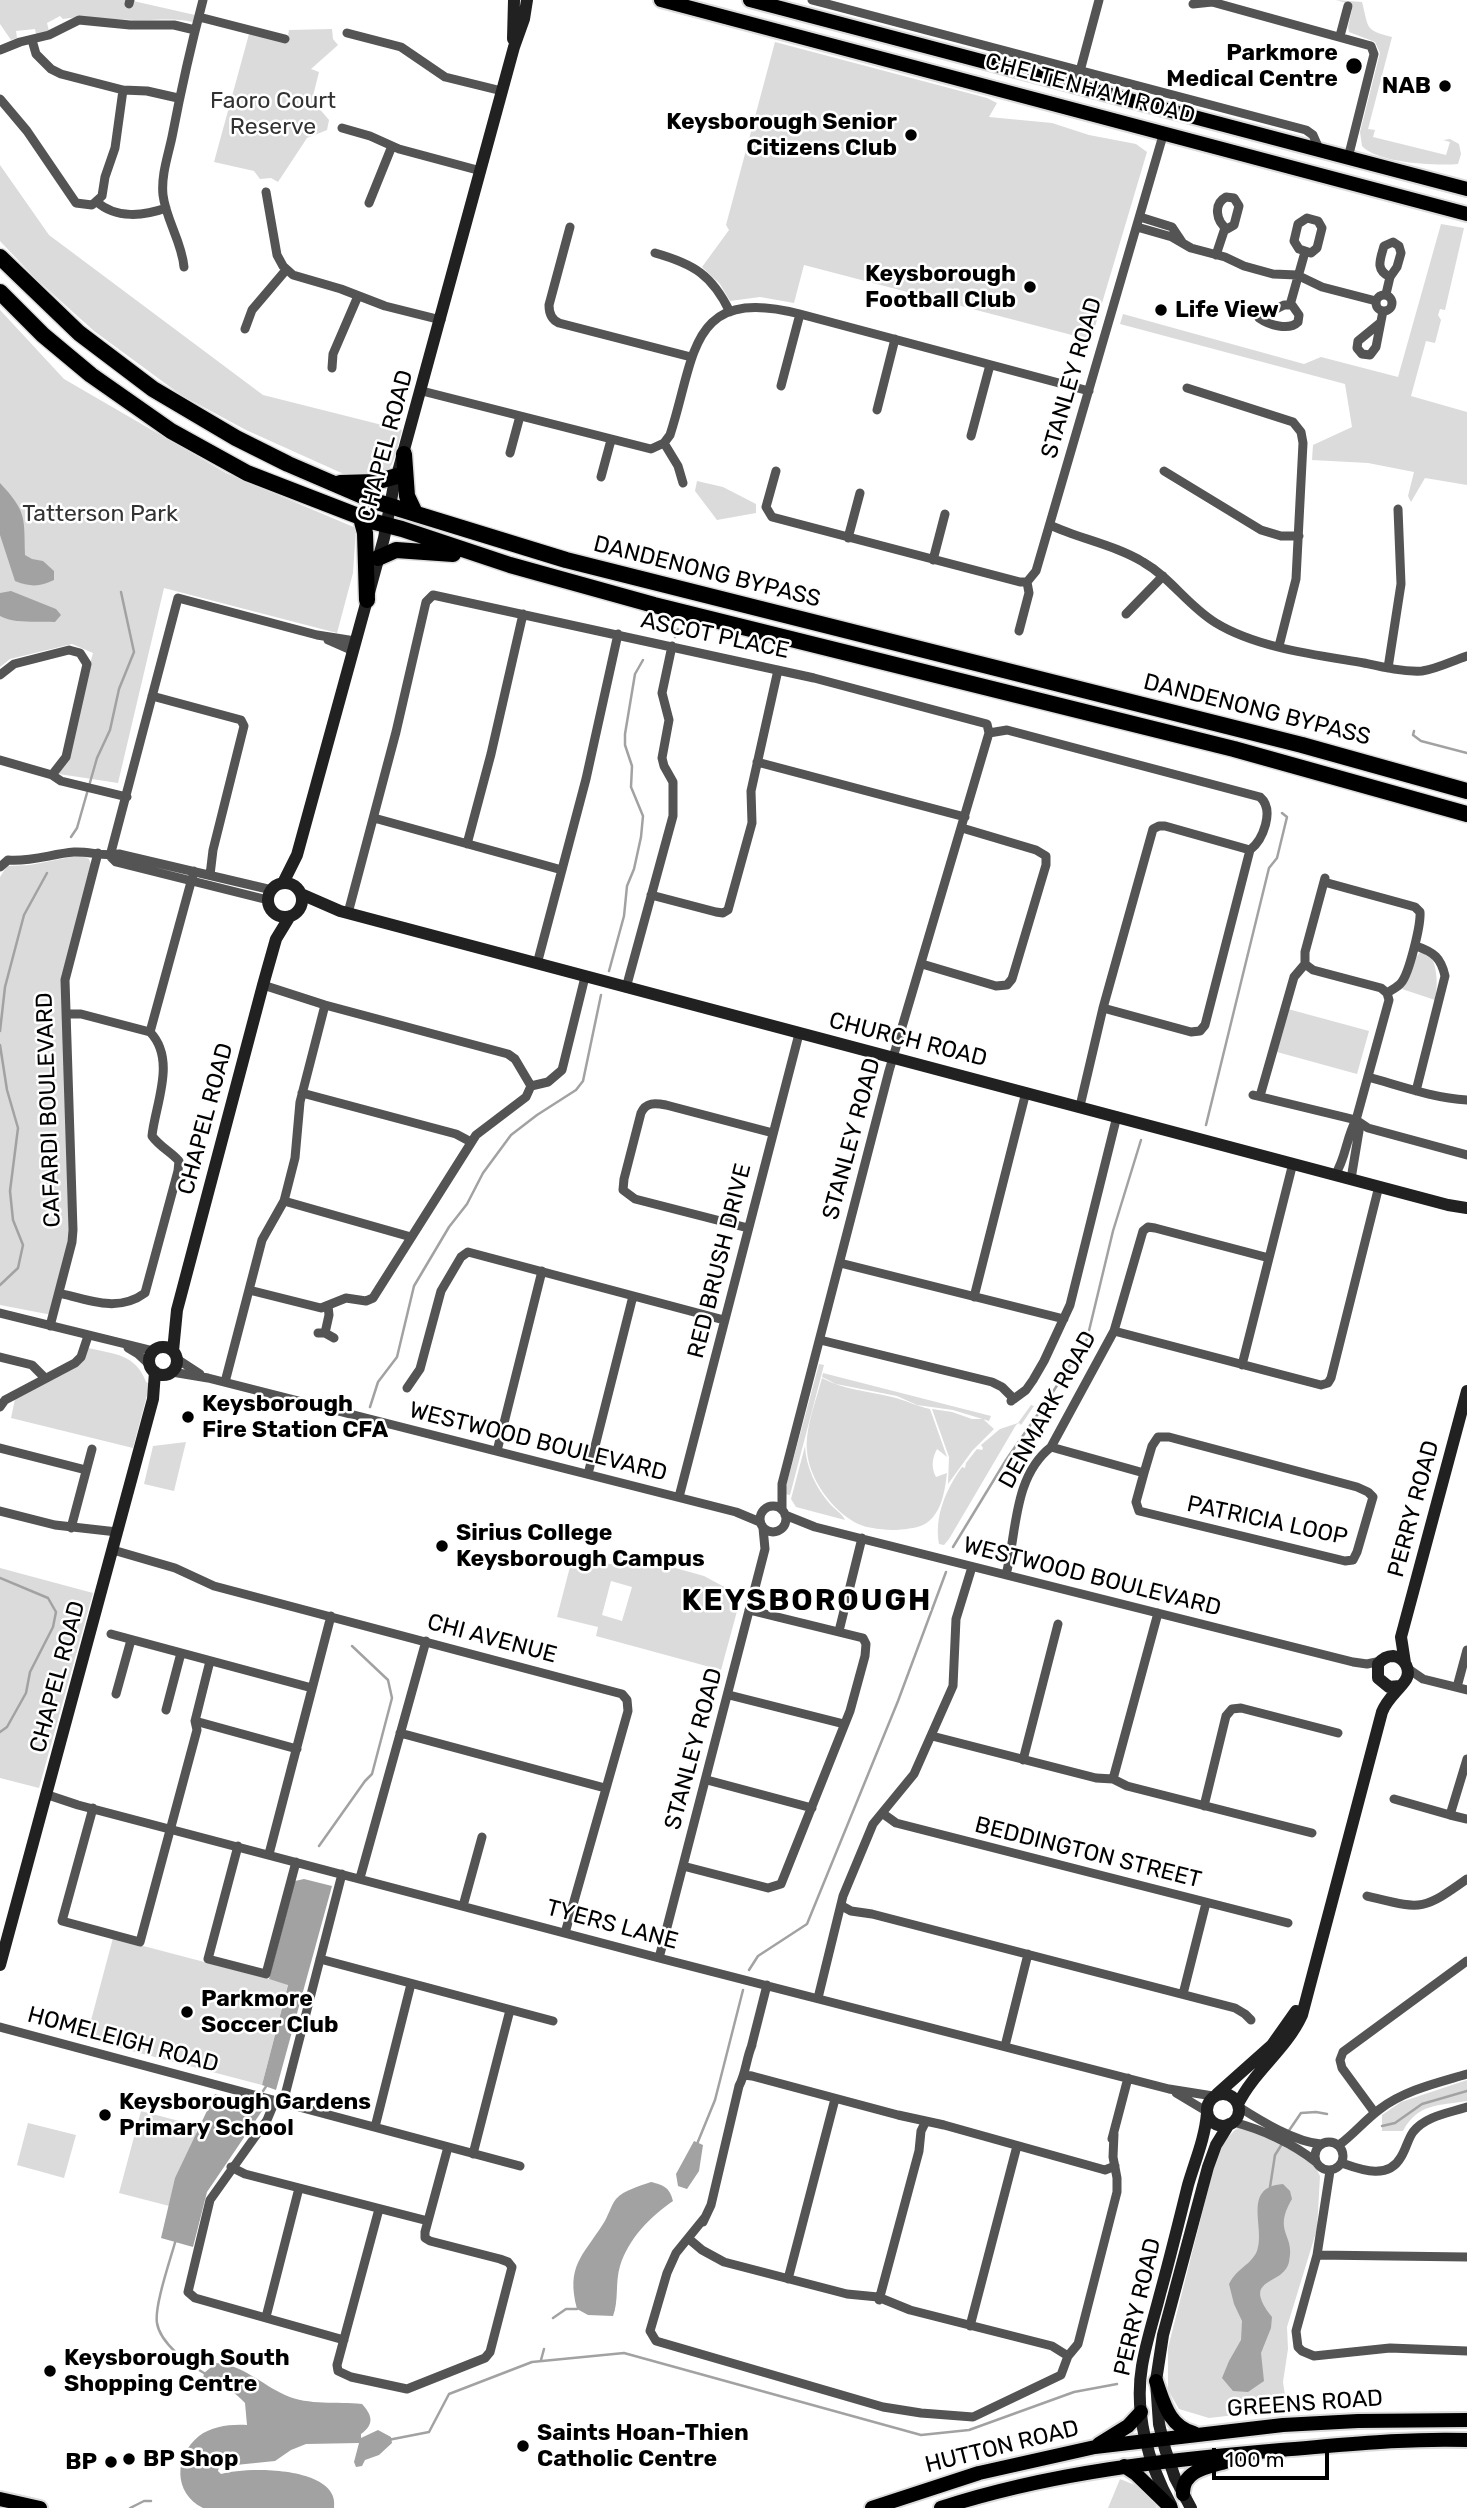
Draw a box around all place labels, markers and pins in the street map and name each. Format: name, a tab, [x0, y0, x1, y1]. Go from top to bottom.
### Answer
place label: Parkmore Medical Centre	[1166, 39, 1338, 93]
marker: Parkmore Medical Centre	[1344, 56, 1364, 76]
place label: NAB	[1382, 72, 1431, 100]
marker: NAB	[1437, 78, 1453, 94]
place label: Keysborough Senior Citizens Club	[666, 108, 897, 162]
marker: Keysborough Senior Citizens Club	[903, 127, 919, 143]
place label: Keysborough Football Club	[865, 260, 1016, 314]
marker: Keysborough Football Club	[1022, 279, 1038, 295]
place label: Life View	[1175, 296, 1279, 324]
marker: Life View	[1153, 302, 1169, 318]
place label: Keysborough Fire Station CFA	[202, 1390, 388, 1444]
marker: Keysborough Fire Station CFA	[180, 1409, 196, 1425]
place label: Sirius College Keysborough Campus	[456, 1519, 705, 1573]
marker: Sirius College Keysborough Campus	[434, 1538, 450, 1554]
place label: Parkmore Soccer Club	[201, 1985, 338, 2039]
marker: Parkmore Soccer Club	[179, 2004, 195, 2020]
place label: Keysborough Gardens Primary School	[119, 2088, 371, 2142]
marker: Keysborough Gardens Primary School	[97, 2107, 113, 2123]
place label: Keysborough South Shopping Centre	[64, 2344, 290, 2398]
marker: Keysborough South Shopping Centre	[42, 2363, 58, 2379]
place label: Saints Hoan-Thien Catholic Centre	[537, 2419, 749, 2473]
marker: Saints Hoan-Thien Catholic Centre	[515, 2438, 531, 2454]
place label: BP Shop	[143, 2445, 238, 2473]
place label: BP	[65, 2448, 97, 2476]
marker: BP Shop	[121, 2451, 137, 2467]
marker: BP	[103, 2454, 119, 2470]

